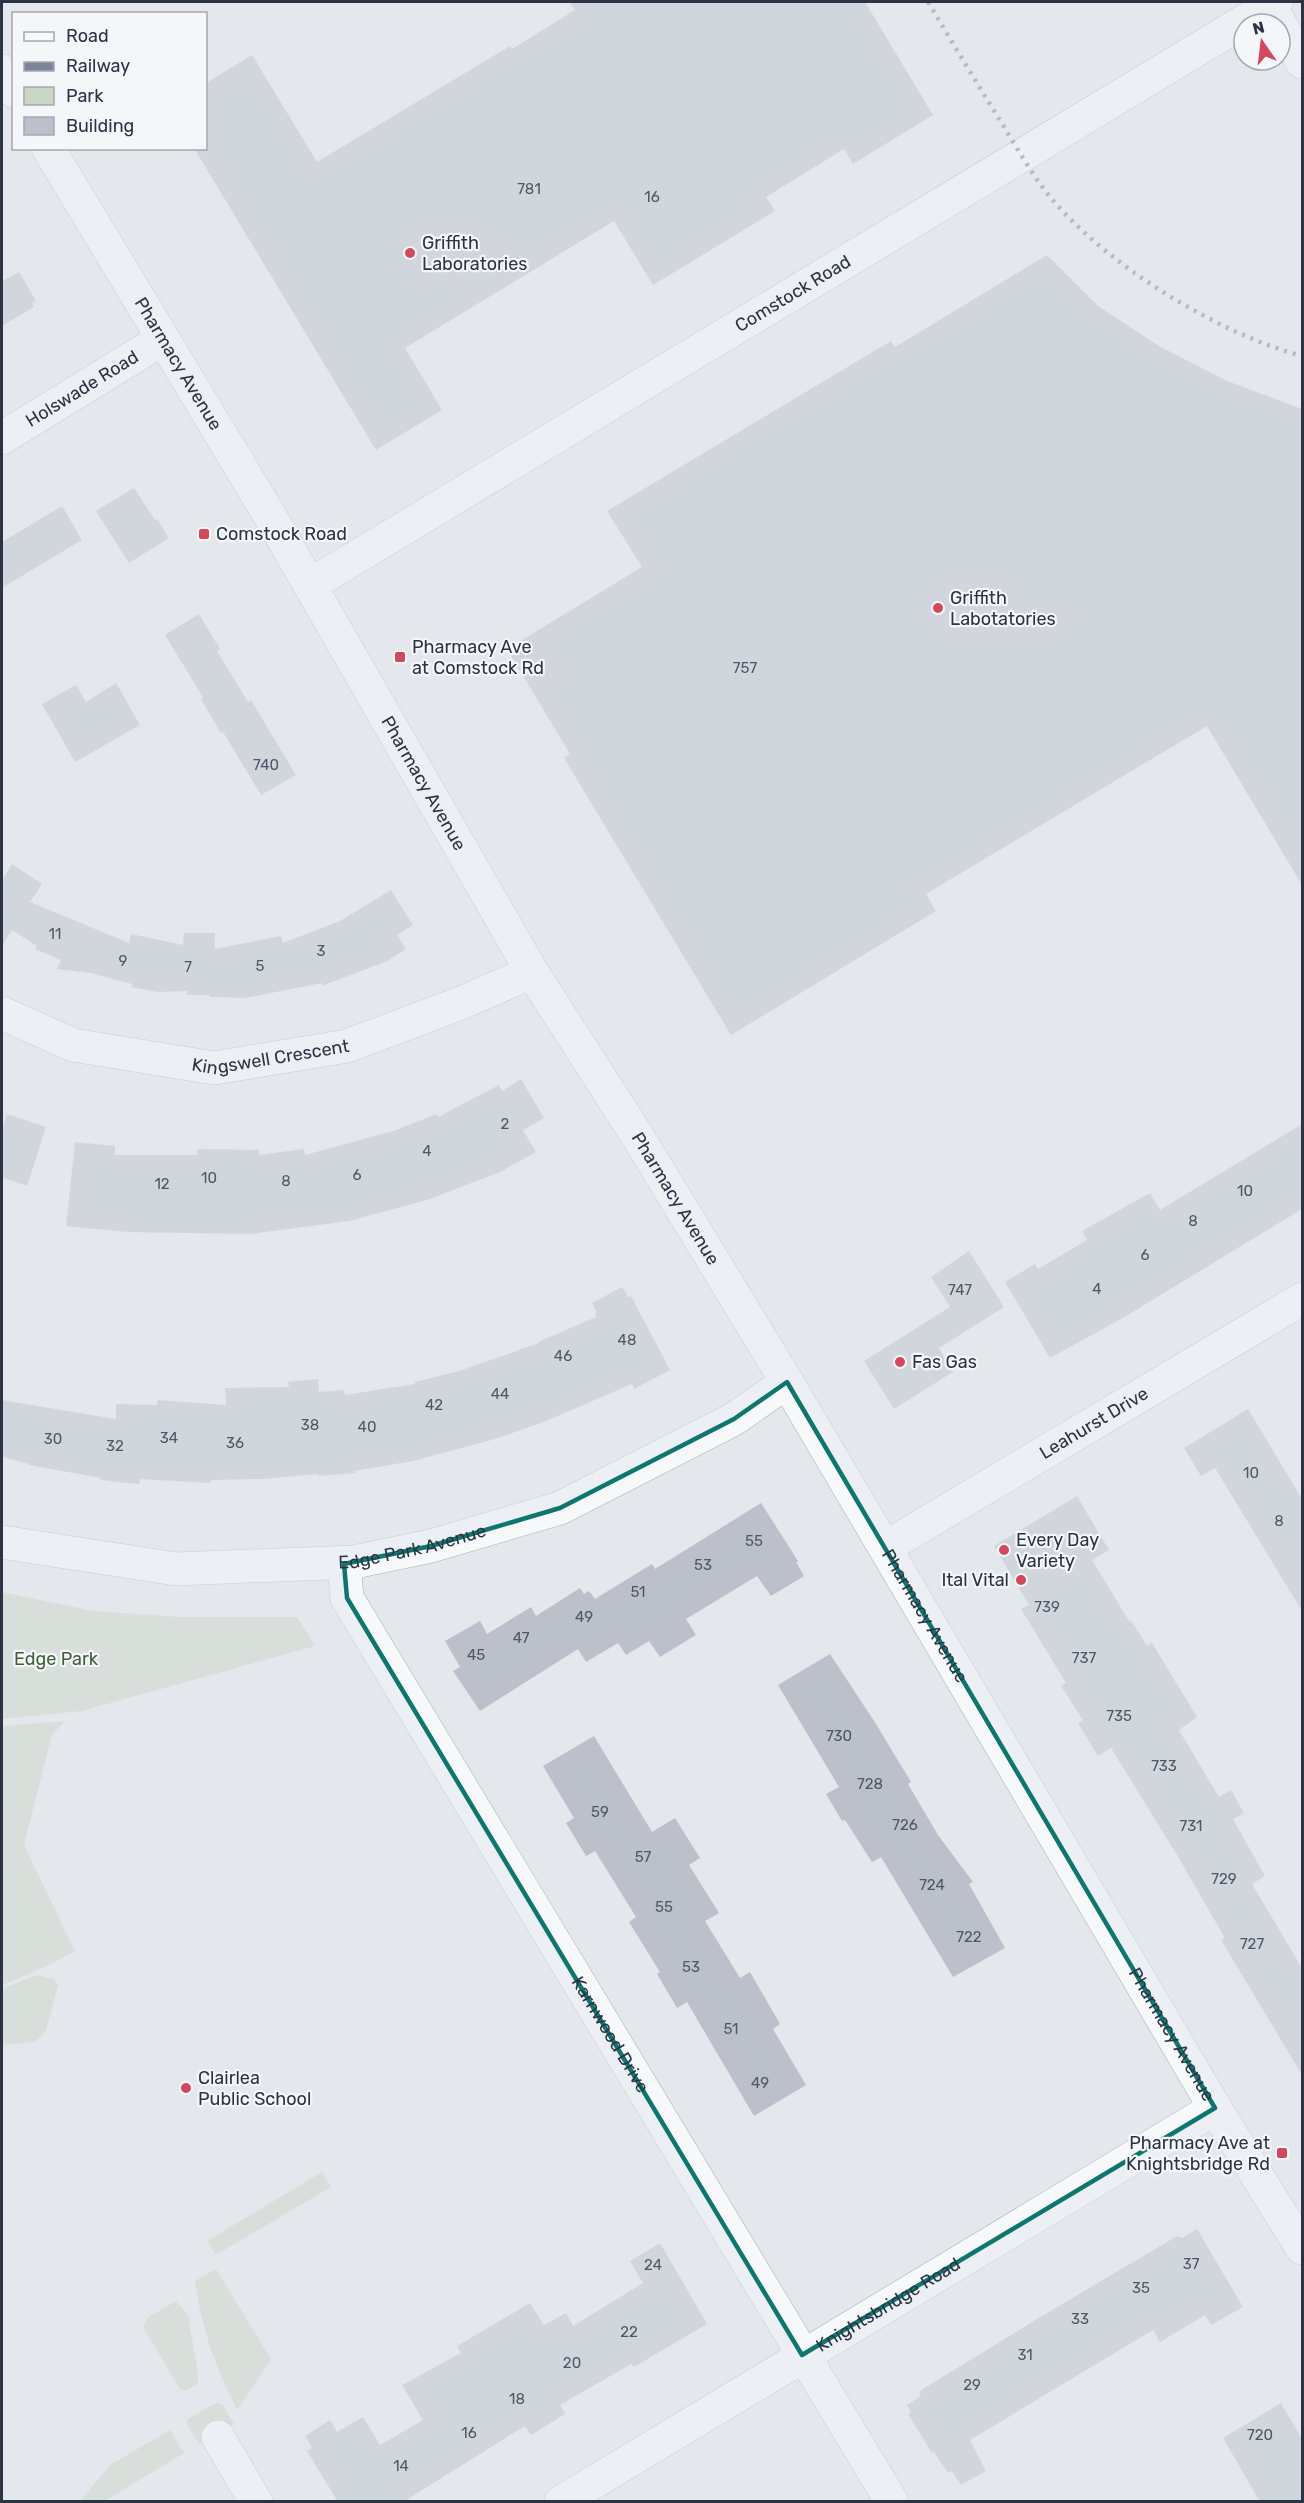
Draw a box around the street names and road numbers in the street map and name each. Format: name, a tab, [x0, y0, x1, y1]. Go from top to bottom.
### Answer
street label: Comstock Road	[731, 250, 855, 337]
street label: Pharmacy Avenue	[130, 293, 227, 434]
street label: Holswade Road	[22, 346, 143, 432]
street label: Pharmacy Avenue	[376, 712, 471, 854]
street label: Kingswell Crescent	[190, 1035, 351, 1079]
street label: Pharmacy Avenue	[627, 1128, 724, 1269]
street label: Leahurst Drive	[1036, 1382, 1152, 1464]
street label: Edge Park Avenue	[338, 1519, 489, 1574]
street label: Pharmacy Avenue	[877, 1545, 973, 1687]
street label: Pharmacy Avenue	[1124, 1964, 1220, 2105]
street label: Karnwood Drive	[567, 1973, 654, 2097]
street label: Knightsbridge Road	[812, 2253, 964, 2357]

